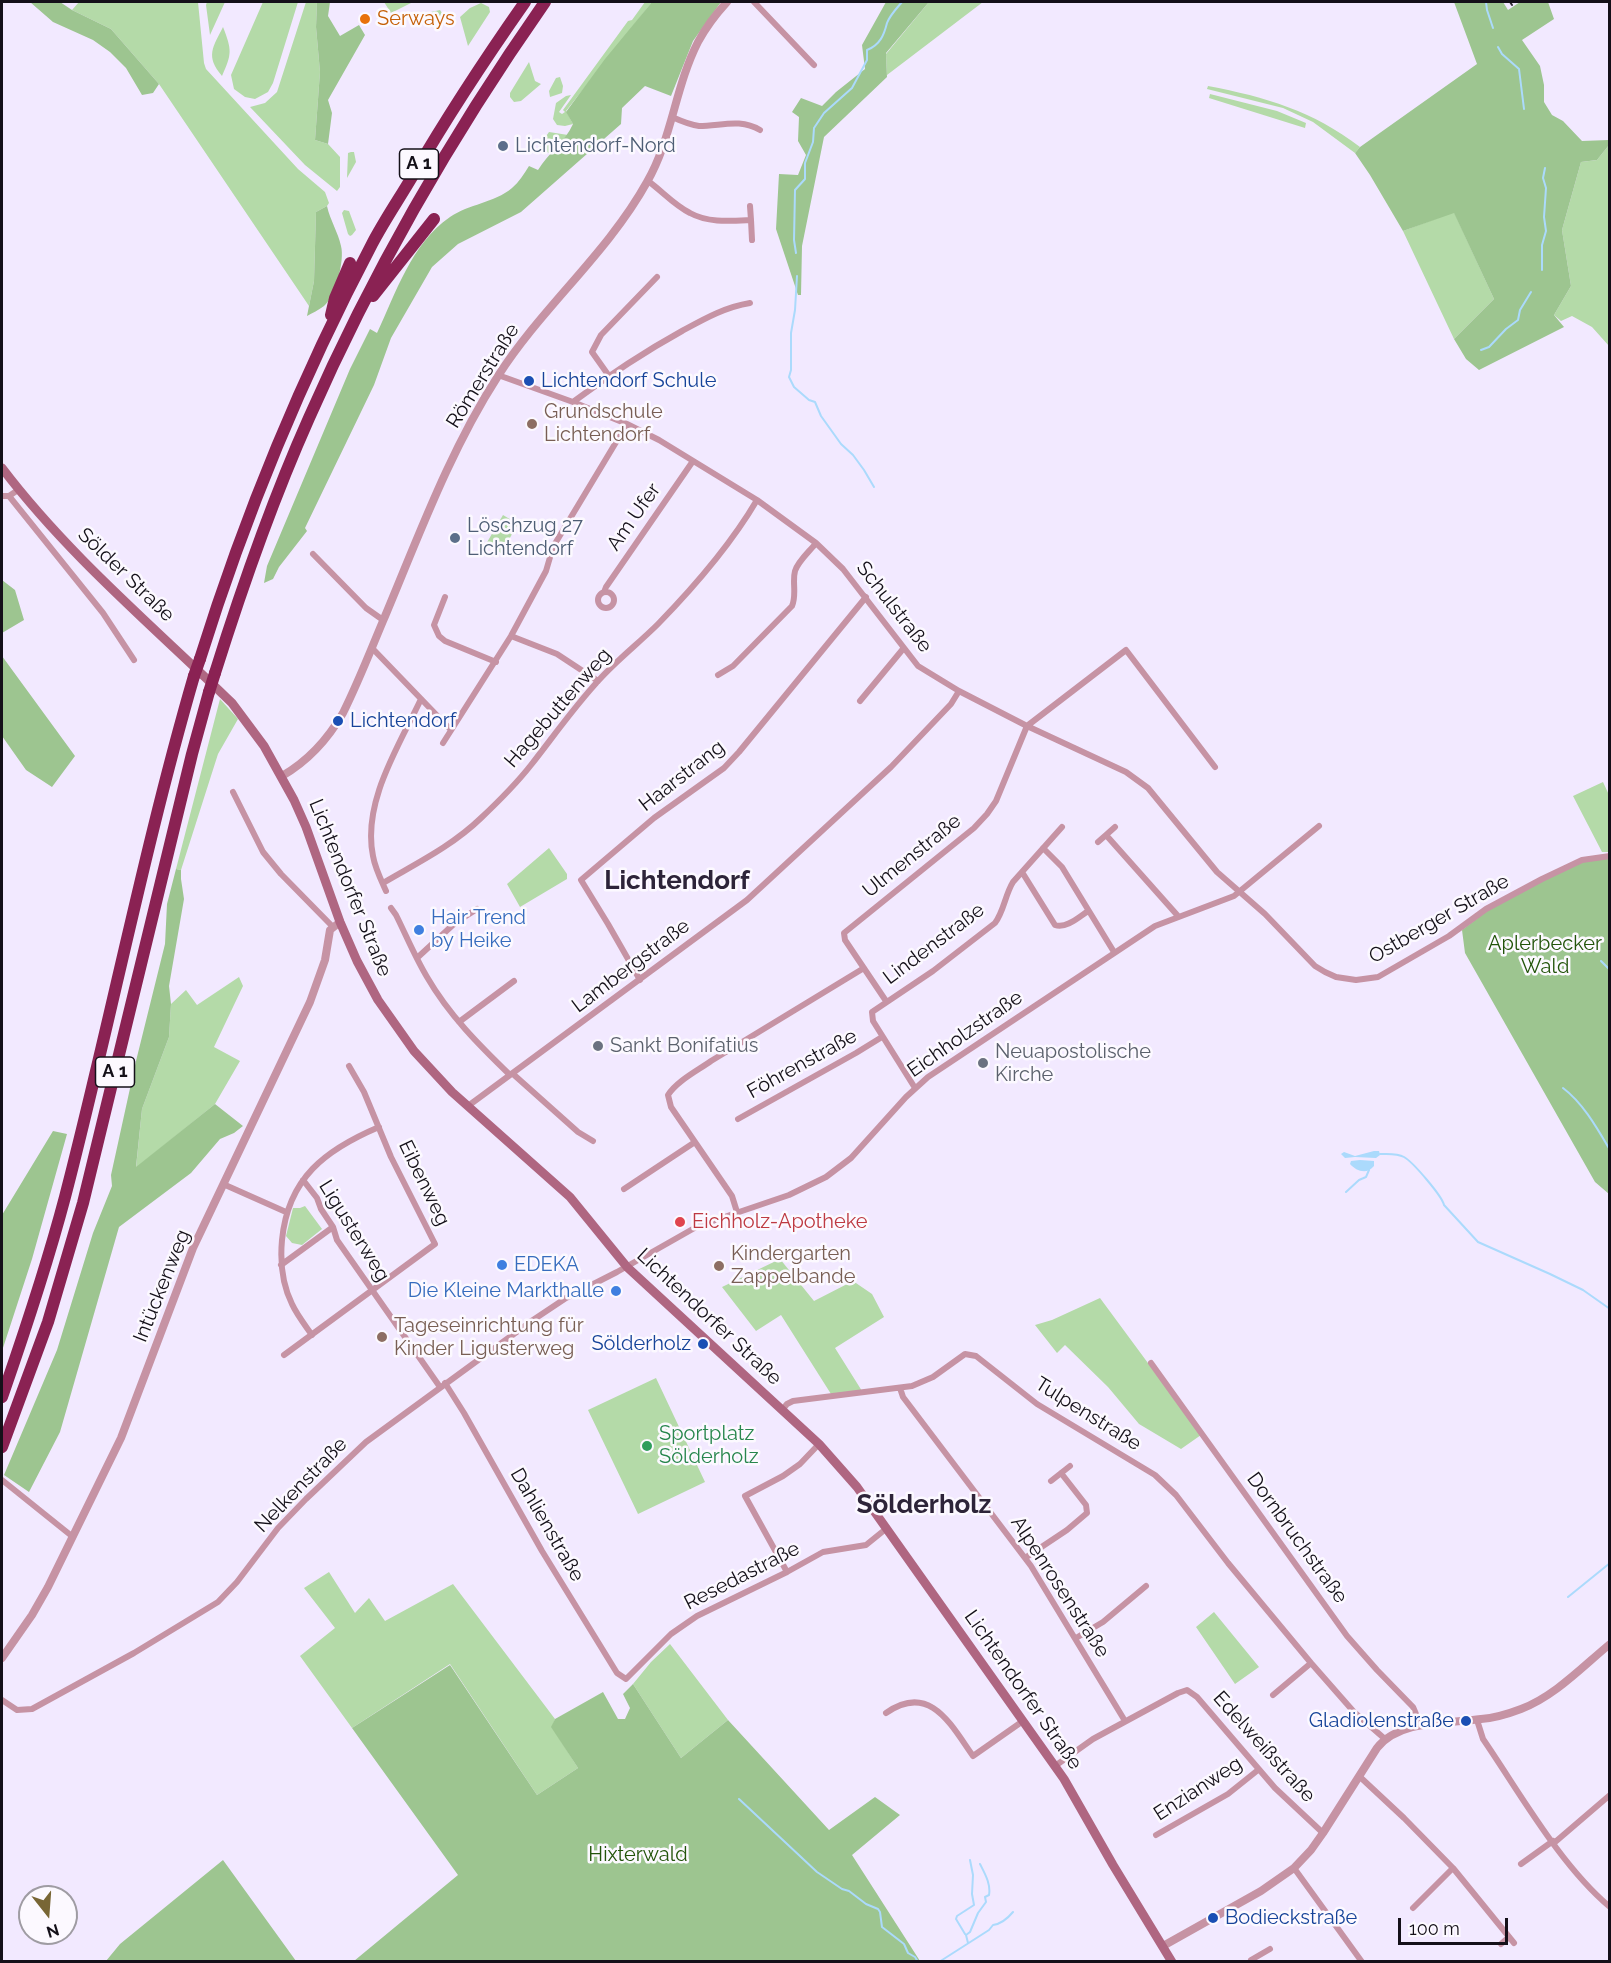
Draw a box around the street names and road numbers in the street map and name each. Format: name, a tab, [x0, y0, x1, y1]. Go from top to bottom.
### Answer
road number: A 1	[400, 149, 438, 179]
street label: Römerstraße	[441, 319, 525, 433]
street label: Am Ufer	[602, 479, 666, 555]
street label: Sölder Straße	[73, 523, 179, 627]
street label: Schulstraße	[851, 557, 937, 657]
street label: Hagebuttenweg	[500, 643, 616, 773]
street label: Haarstrang	[635, 735, 729, 817]
street label: Lichtendorfer Straße	[303, 796, 397, 980]
street label: Ulmenstraße	[858, 809, 966, 903]
street label: Ostberger Straße	[1365, 869, 1513, 969]
street label: Lindenstraße	[879, 898, 989, 990]
street label: Lambergstraße	[567, 914, 695, 1018]
street label: Eichholzstraße	[903, 985, 1027, 1083]
street label: Föhrenstraße	[743, 1024, 861, 1104]
road number: A 1	[96, 1057, 134, 1087]
street label: Eibenweg	[393, 1136, 455, 1230]
street label: Ligusterweg	[313, 1176, 395, 1286]
street label: Intückenweg	[129, 1226, 195, 1346]
street label: Lichtendorfer Straße	[632, 1244, 786, 1390]
street label: Tulpenstraße	[1031, 1372, 1145, 1456]
street label: Nelkenstraße	[250, 1432, 352, 1538]
street label: Dahlienstraße	[505, 1464, 589, 1586]
street label: Dornbruchstraße	[1242, 1468, 1352, 1608]
street label: Alpenrosenstraße	[1005, 1512, 1115, 1662]
street label: Resedastraße	[680, 1537, 804, 1615]
street label: Lichtendorfer Straße	[959, 1606, 1087, 1774]
street label: Edelweißstraße	[1208, 1687, 1320, 1807]
street label: Enzianweg	[1149, 1752, 1247, 1826]

